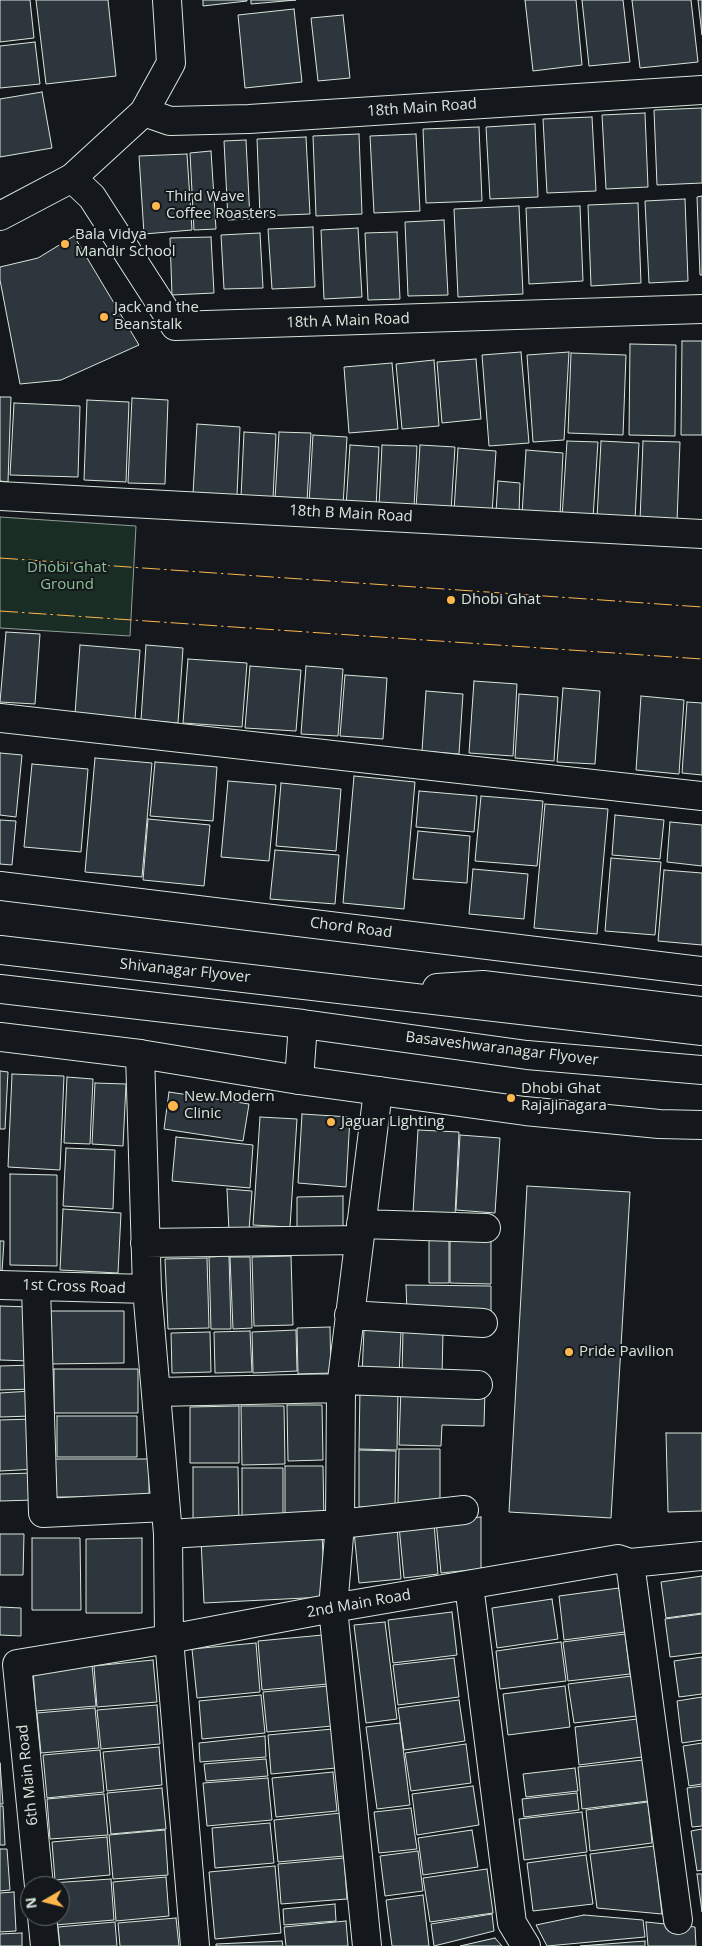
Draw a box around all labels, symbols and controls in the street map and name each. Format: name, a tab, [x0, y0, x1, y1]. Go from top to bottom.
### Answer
street label: 18th Main Road	[366, 95, 478, 121]
place label: Third Wave Coffee Roasters	[166, 188, 276, 223]
marker: Third Wave Coffee Roasters	[150, 200, 162, 212]
place label: Bala Vidya Mandir School	[75, 226, 175, 261]
marker: Bala Vidya Mandir School	[59, 238, 71, 250]
place label: Jack and the Beanstalk	[114, 299, 199, 334]
street label: 18th A Main Road	[286, 310, 410, 332]
marker: Jack and the Beanstalk	[98, 311, 110, 323]
street label: 18th B Main Road	[289, 502, 413, 526]
park label: Dhobi Ghat Ground	[27, 559, 107, 594]
place label: Dhobi Ghat	[461, 591, 541, 609]
marker: Dhobi Ghat	[445, 594, 457, 606]
street label: Chord Road	[309, 914, 393, 942]
street label: Shivanagar Flyover	[119, 955, 251, 987]
street label: Basaveshwaranagar Flyover	[404, 1028, 600, 1070]
place label: Dhobi Ghat Rajajinagara	[521, 1080, 607, 1115]
place label: New Modern Clinic	[184, 1088, 275, 1123]
marker: Dhobi Ghat Rajajinagara	[505, 1092, 517, 1104]
marker: New Modern Clinic	[166, 1099, 180, 1113]
place label: Jaguar Lighting	[341, 1113, 445, 1131]
marker: Jaguar Lighting	[325, 1116, 337, 1128]
street label: 1st Cross Road	[22, 1276, 126, 1298]
place label: Pride Pavilion	[579, 1343, 674, 1361]
marker: Pride Pavilion	[563, 1346, 575, 1358]
street label: 2nd Main Road	[306, 1586, 412, 1622]
street label: 6th Main Road	[14, 1724, 42, 1826]
north arrow	[20, 1876, 70, 1926]
text: N	[20, 1896, 41, 1910]

